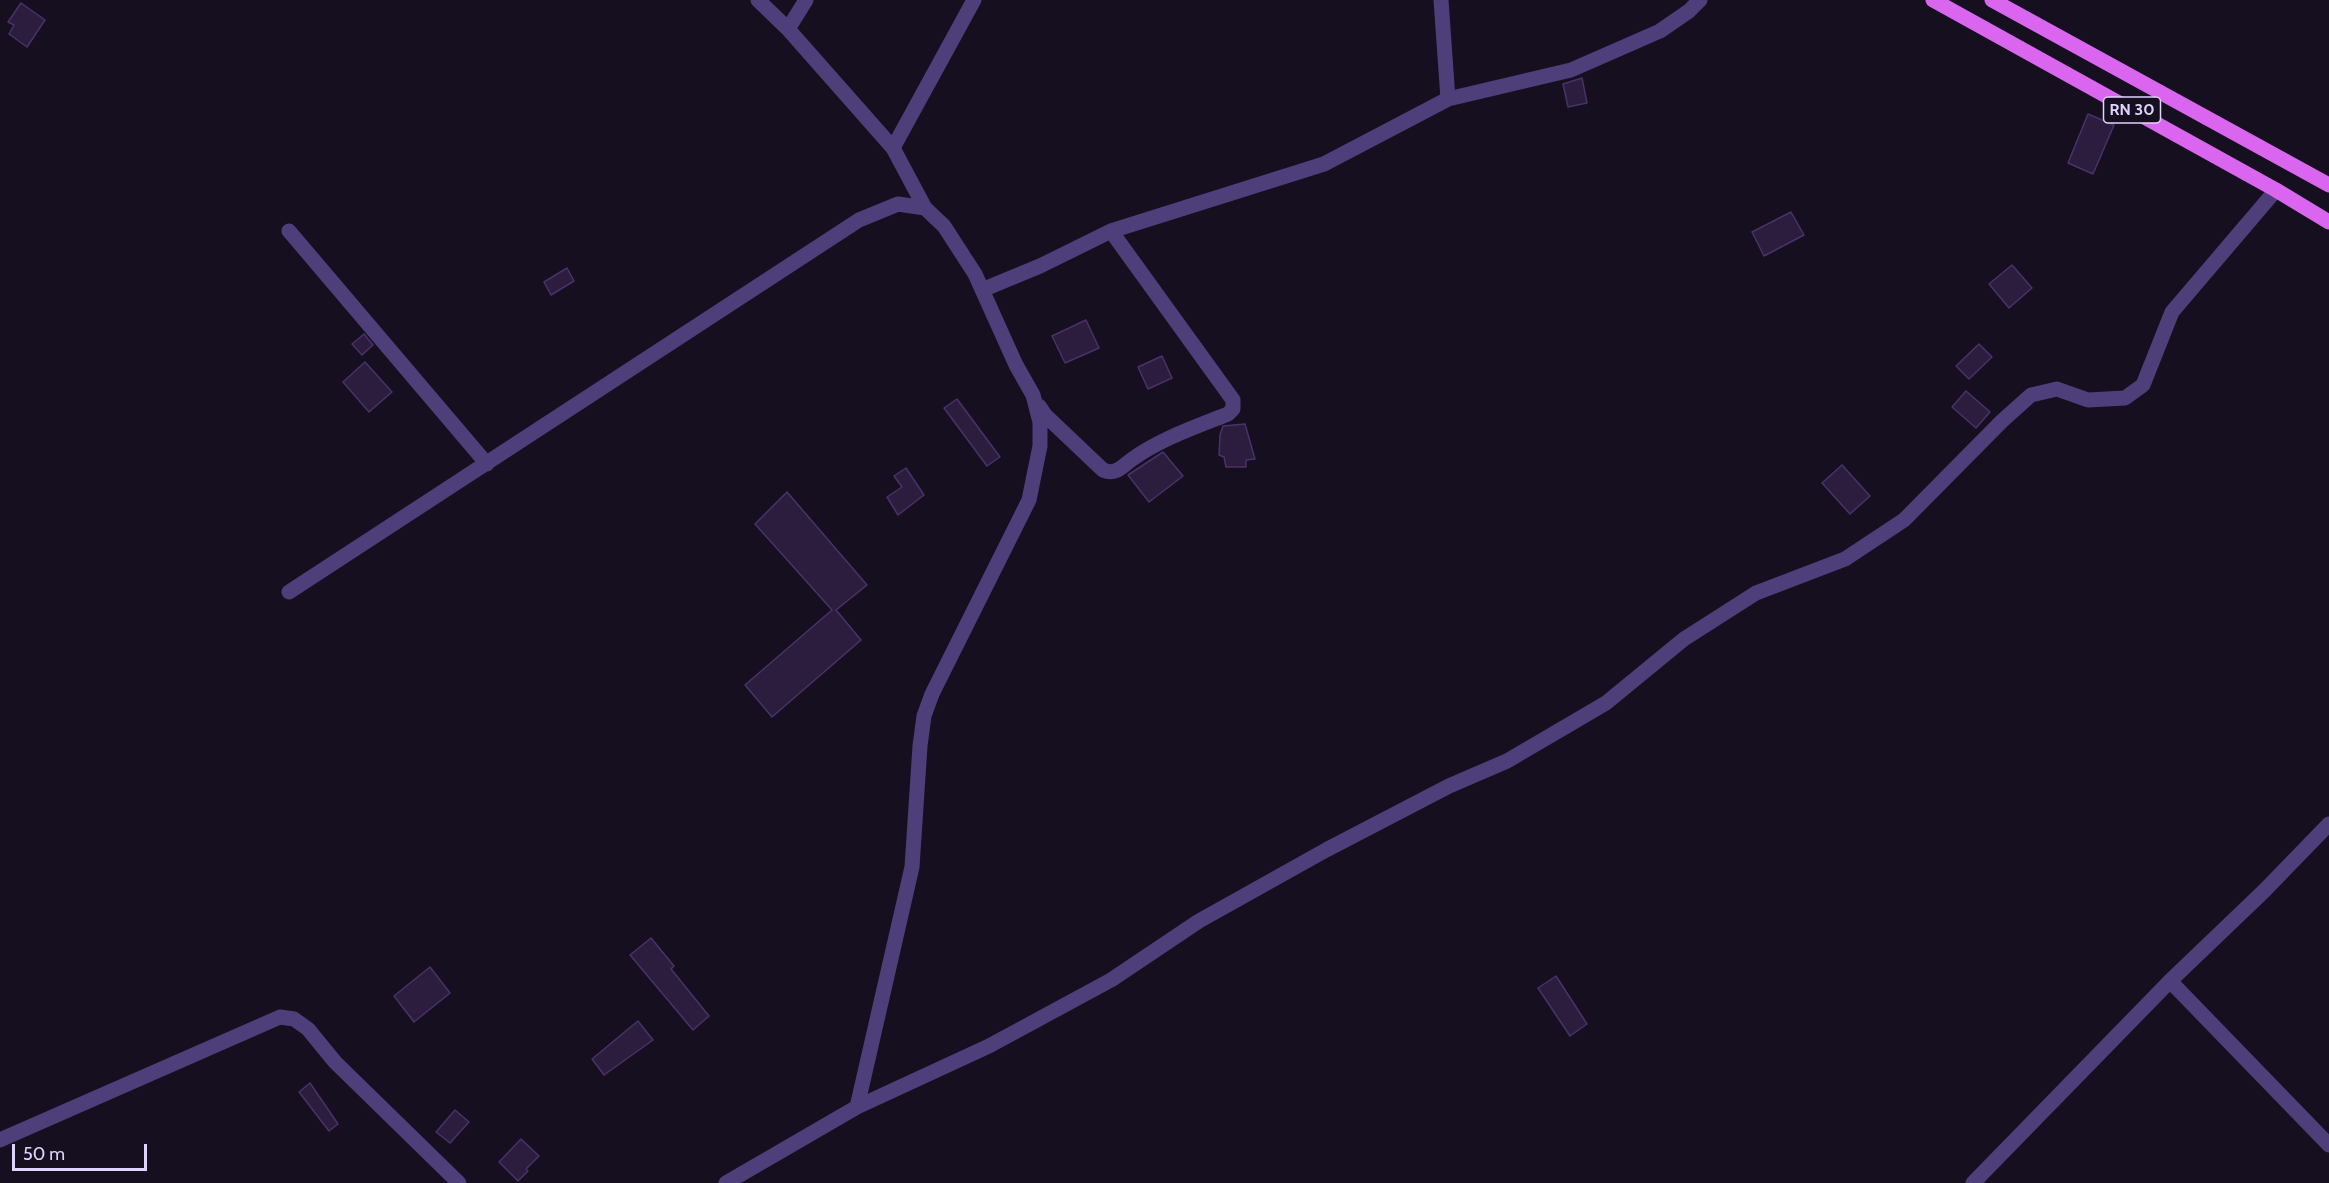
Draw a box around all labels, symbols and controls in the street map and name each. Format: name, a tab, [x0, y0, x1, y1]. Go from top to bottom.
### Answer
road number: RN 30	[2104, 97, 2160, 123]
scale bar	[15, 1132, 150, 1170]
text: 50 m	[23, 1143, 65, 1165]

